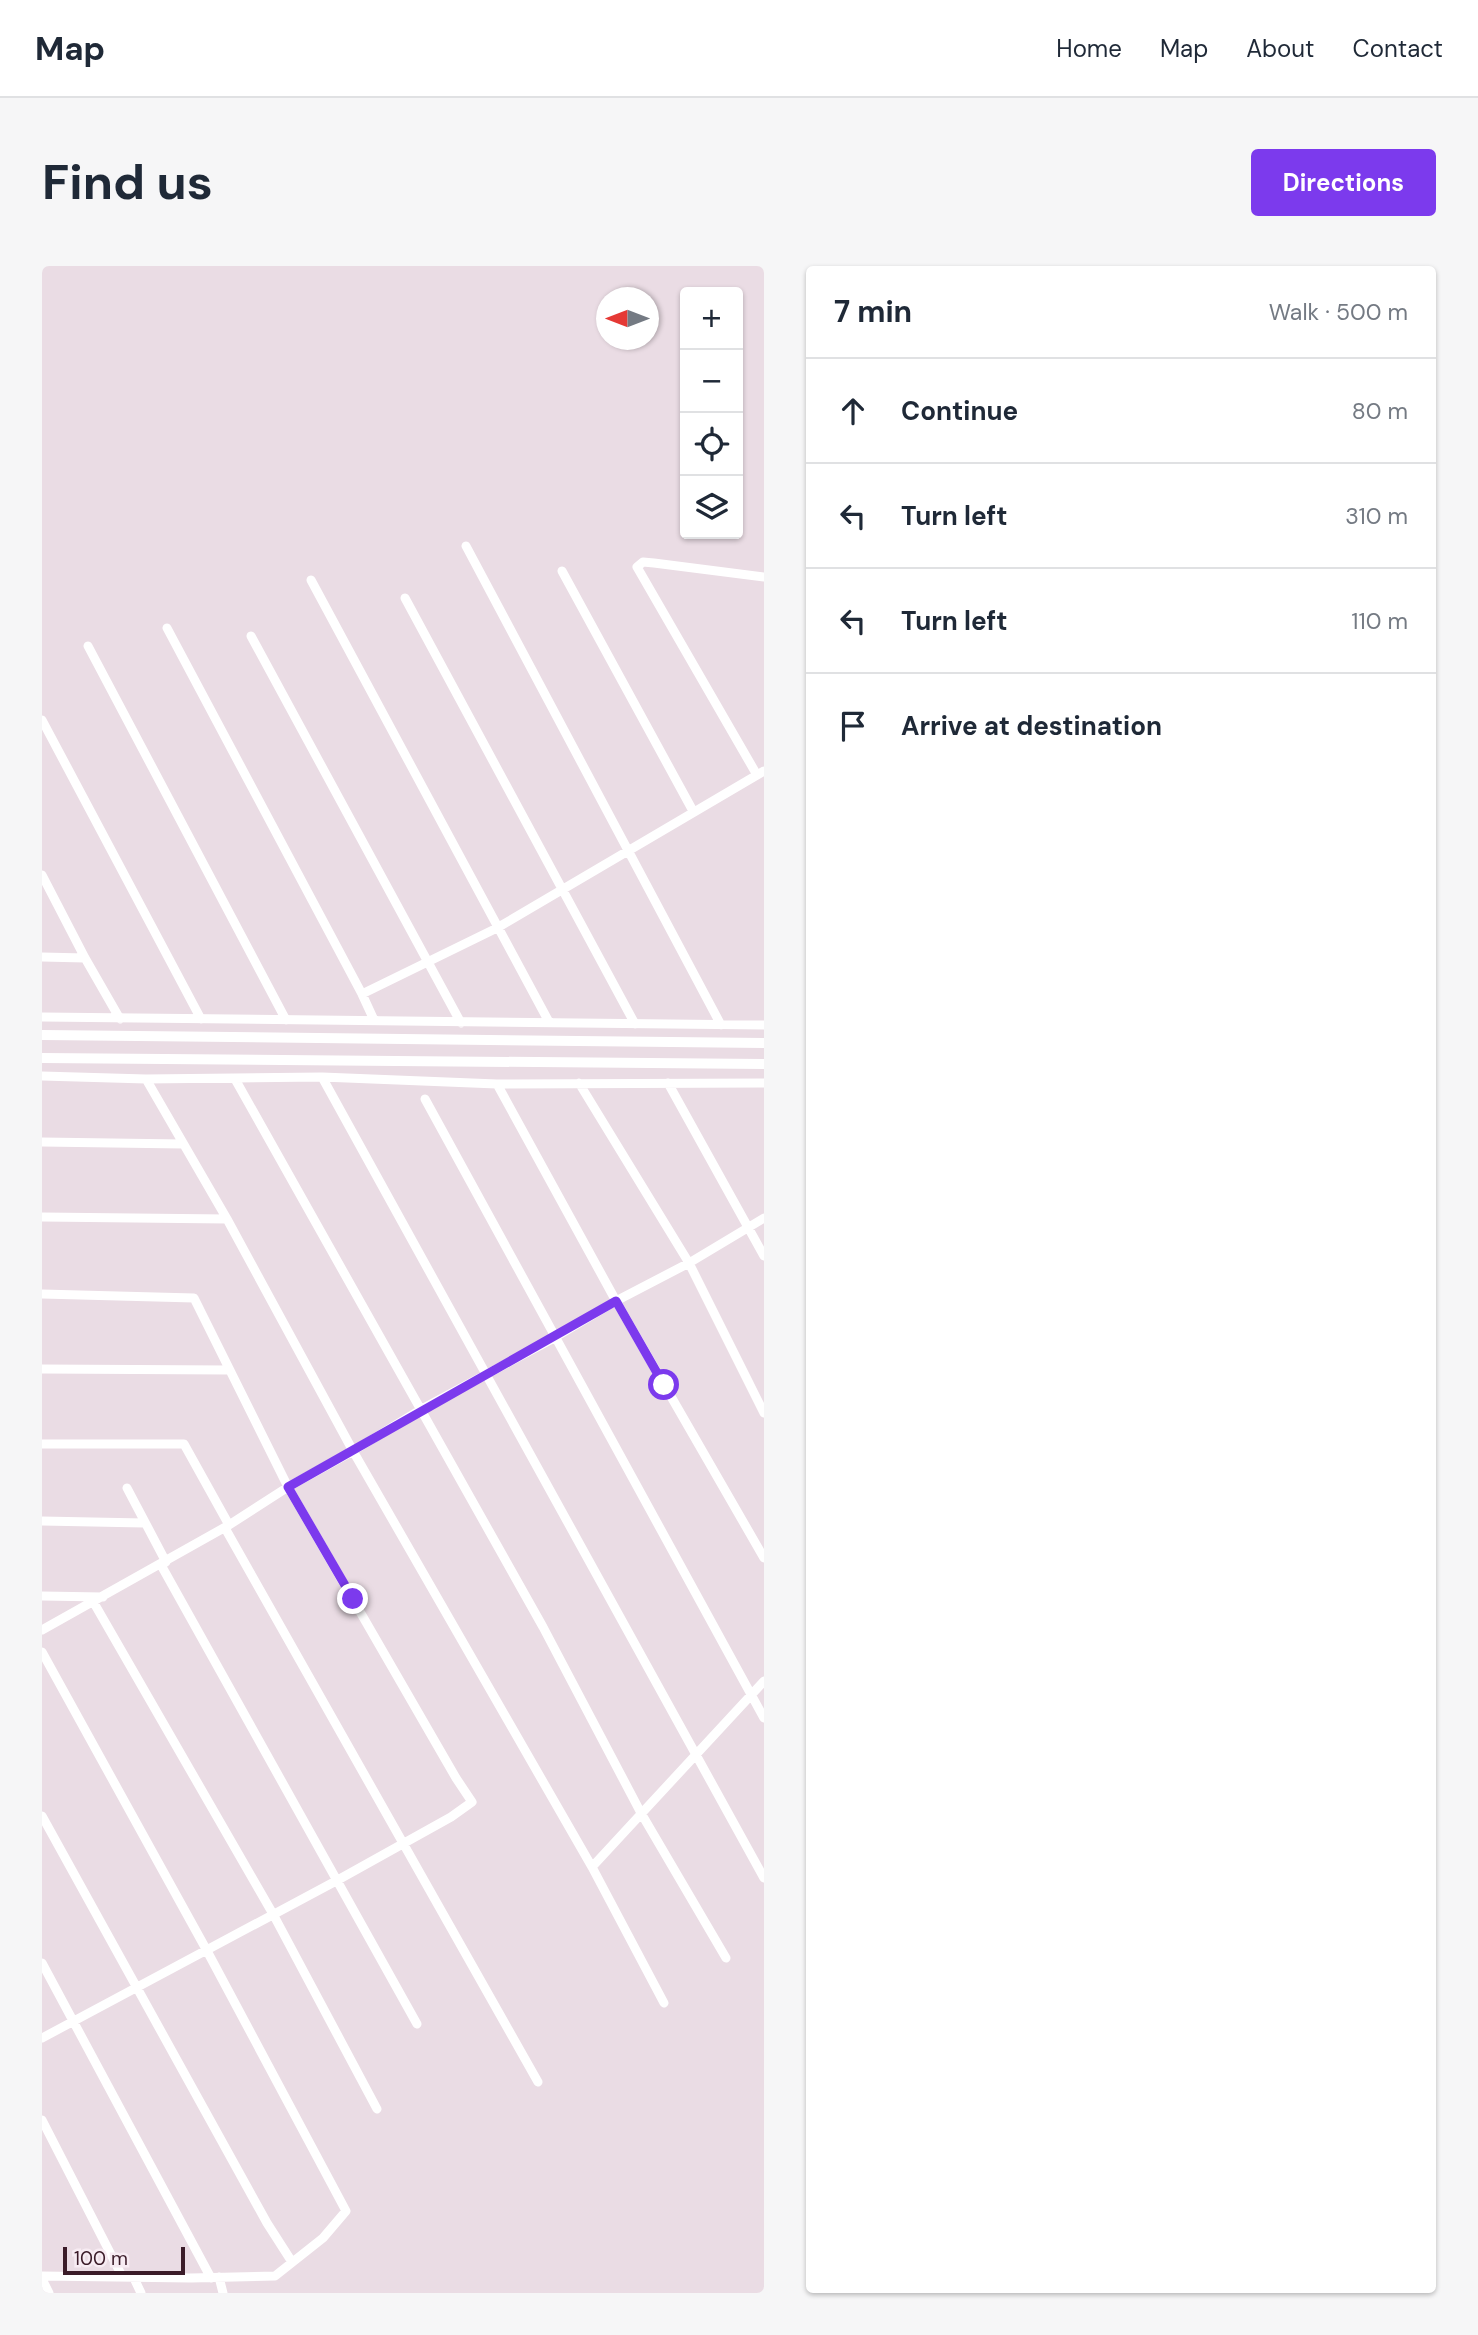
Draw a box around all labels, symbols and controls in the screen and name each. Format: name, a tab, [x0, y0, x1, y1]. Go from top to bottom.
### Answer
text: Map	[35, 27, 105, 70]
text: Home	[1056, 33, 1122, 64]
text: Map	[1160, 33, 1208, 64]
text: About	[1246, 33, 1315, 64]
text: Contact	[1353, 33, 1443, 64]
button: Directions	[1251, 149, 1436, 216]
text: Find us	[42, 150, 213, 214]
north arrow	[596, 287, 659, 350]
map controls	[680, 287, 743, 539]
button: +	[680, 287, 743, 350]
text: 7 min	[834, 292, 912, 331]
text: Walk · 500 m	[1269, 297, 1408, 327]
button: −	[680, 350, 743, 413]
icon: ahead	[834, 392, 872, 430]
text: Continue	[901, 394, 1018, 428]
text: 80 m	[1352, 396, 1408, 426]
button: locate	[680, 413, 743, 476]
button: layers	[680, 476, 743, 539]
icon: left	[834, 497, 872, 535]
text: Turn left	[901, 499, 1008, 533]
text: 310 m	[1345, 501, 1408, 531]
icon: left	[834, 602, 872, 640]
text: Turn left	[901, 604, 1008, 638]
text: 110 m	[1351, 606, 1408, 636]
icon: arrive	[834, 707, 872, 745]
text: Arrive at destination	[901, 709, 1162, 743]
route start	[648, 1369, 679, 1400]
route end	[337, 1583, 368, 1614]
scale bar	[63, 2244, 186, 2276]
text: 100 m	[74, 2246, 128, 2271]

